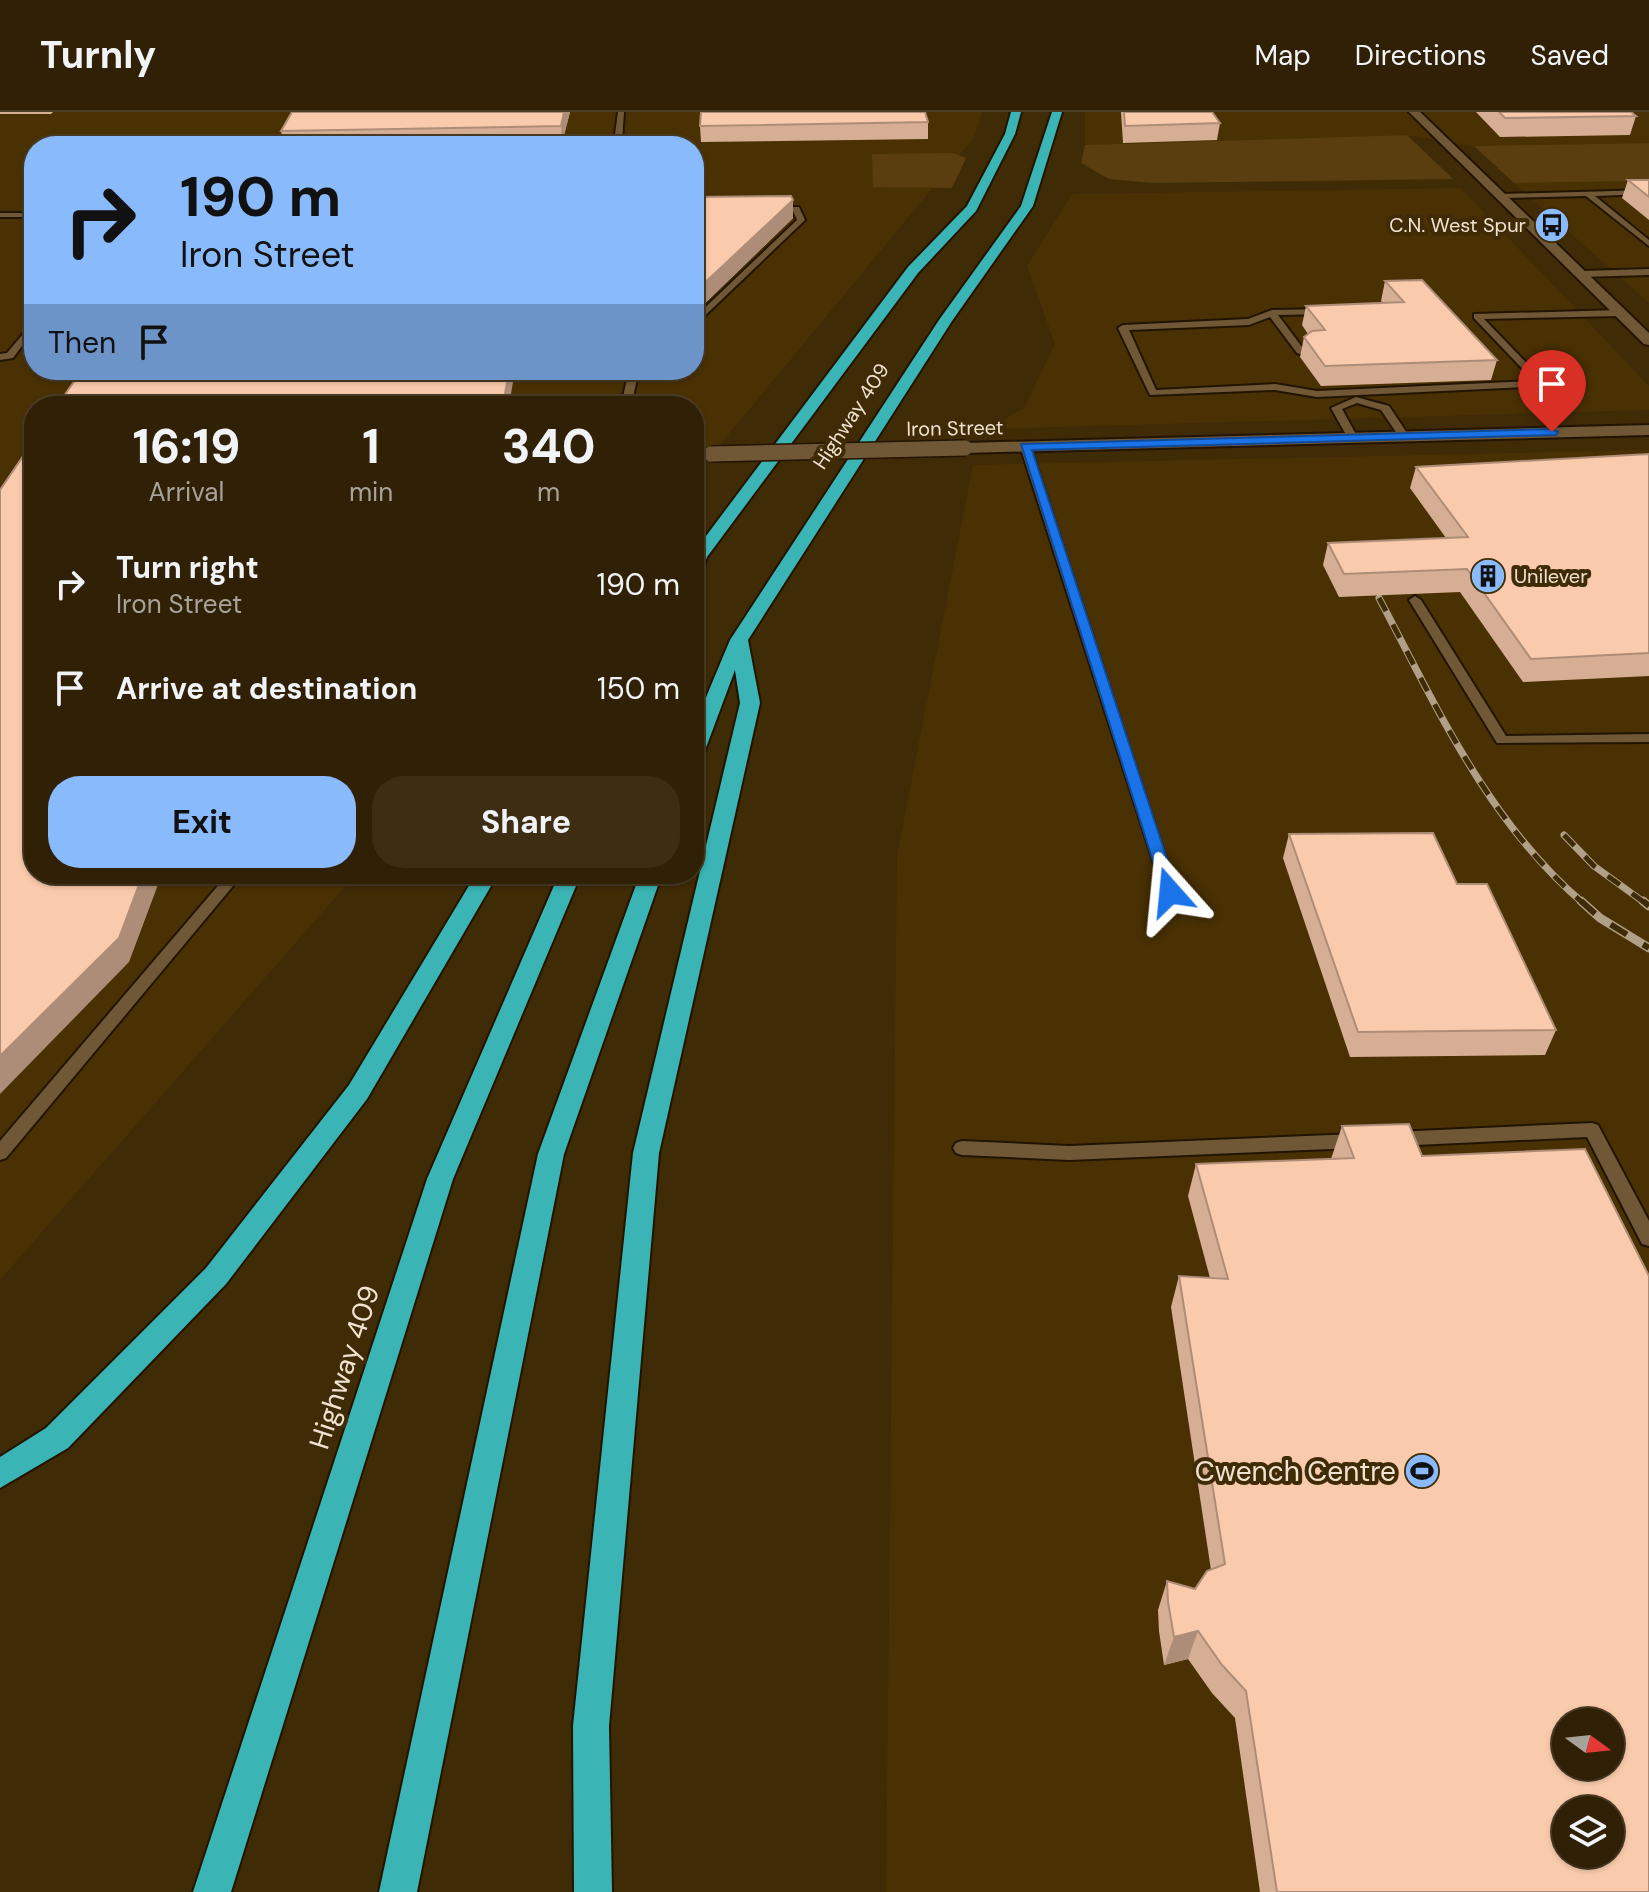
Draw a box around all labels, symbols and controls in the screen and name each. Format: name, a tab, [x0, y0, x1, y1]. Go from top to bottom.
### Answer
text: Turnly	[40, 30, 156, 80]
text: Map	[1254, 37, 1311, 74]
text: Directions	[1355, 37, 1487, 74]
text: Saved	[1531, 37, 1609, 74]
text: 190 m	[180, 160, 341, 233]
icon: right	[48, 168, 152, 272]
bus stop icon: C.N. West Spur	[1533, 206, 1571, 244]
place label: C.N. West Spur	[1389, 212, 1526, 238]
text: Iron Street	[180, 231, 355, 278]
icon: arrive	[132, 320, 176, 364]
text: Then	[48, 323, 116, 362]
pin	[1518, 350, 1586, 432]
street label: Highway 409	[807, 358, 895, 474]
icon: arrive	[1530, 362, 1574, 406]
street label: Iron Street	[906, 414, 1004, 442]
text: 16:19	[132, 415, 240, 478]
text: 1	[362, 415, 380, 478]
text: 340	[502, 415, 596, 478]
text: Arrival	[149, 475, 224, 509]
text: min	[349, 475, 393, 509]
text: m	[537, 475, 560, 509]
text: Turn right	[116, 548, 259, 587]
building icon: Unilever	[1469, 557, 1507, 595]
icon: right	[48, 562, 92, 606]
place label: Unilever	[1514, 563, 1588, 589]
text: 190 m	[597, 565, 680, 604]
text: Iron Street	[116, 587, 242, 621]
icon: arrive	[48, 666, 92, 710]
text: Arrive at destination	[116, 669, 417, 708]
text: 150 m	[597, 669, 680, 708]
button: Exit	[48, 776, 356, 868]
button: Share	[372, 776, 680, 868]
position arrow	[1128, 850, 1212, 934]
street label: Highway 409	[301, 1281, 388, 1454]
sports icon: Cwench Centre	[1403, 1452, 1441, 1490]
place label: Cwench Centre	[1195, 1453, 1396, 1490]
north arrow	[1552, 1708, 1624, 1780]
map controls	[1552, 1708, 1624, 1868]
button: layers	[1552, 1796, 1624, 1868]

